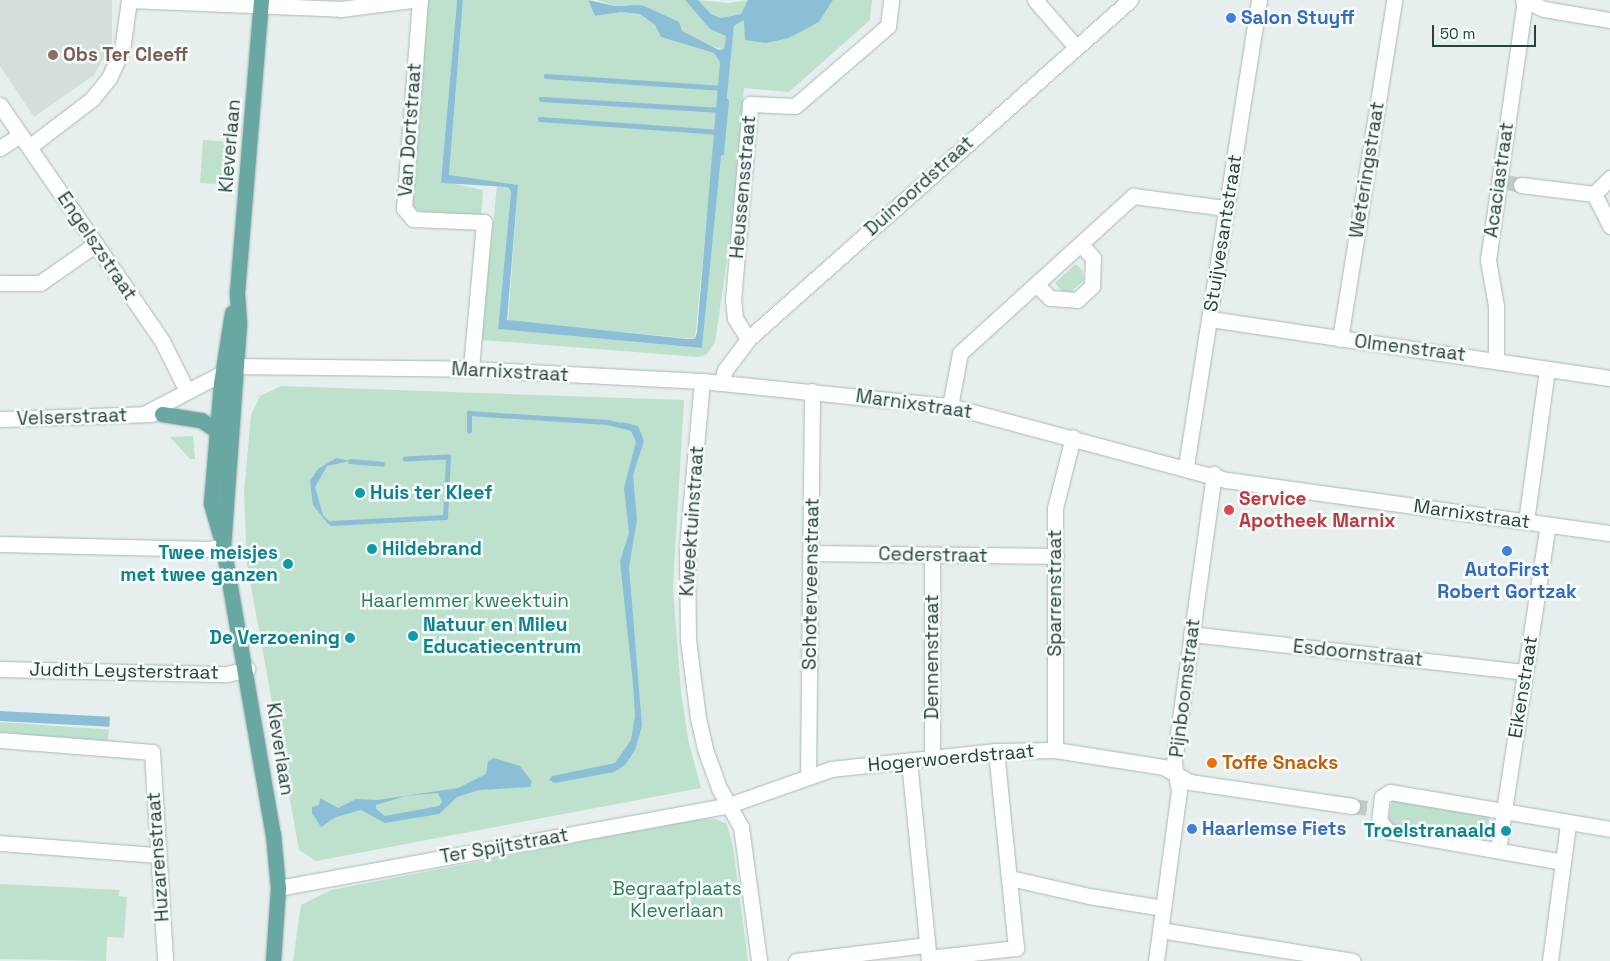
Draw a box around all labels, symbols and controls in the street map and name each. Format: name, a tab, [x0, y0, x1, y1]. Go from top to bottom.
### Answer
place label: Salon Stuyff	[1241, 7, 1355, 29]
marker: Salon Stuyff	[1225, 12, 1237, 24]
scale bar	[1435, 15, 1539, 47]
text: 50 m	[1440, 24, 1475, 43]
place label: Obs Ter Cleeff	[63, 44, 189, 66]
marker: Obs Ter Cleeff	[47, 49, 59, 61]
street label: Van Dortstraat	[394, 62, 426, 198]
street label: Kleverlaan	[215, 98, 245, 194]
street label: Weteringstraat	[1345, 100, 1389, 240]
street label: Heussensstraat	[725, 114, 761, 260]
street label: Acaciastraat	[1480, 121, 1518, 239]
street label: Duinoordstraat	[860, 131, 978, 241]
street label: Stuijvesantstraat	[1199, 153, 1247, 313]
street label: Engelszstraat	[52, 188, 142, 304]
street label: Olmenstraat	[1353, 330, 1467, 366]
street label: Marnixstraat	[451, 358, 569, 386]
street label: Marnixstraat	[854, 385, 974, 423]
street label: Velserstraat	[16, 404, 128, 430]
street label: Kweektuinstraat	[675, 445, 709, 597]
place label: Huis ter Kleef	[370, 482, 492, 504]
marker: Huis ter Kleef	[354, 487, 366, 499]
place label: Service Apotheek Marnix	[1239, 488, 1396, 532]
street label: Marnixstraat	[1412, 495, 1532, 533]
street label: Schoterveenstraat	[798, 498, 824, 670]
marker: Service Apotheek Marnix	[1223, 504, 1235, 516]
street label: Sparrenstraat	[1044, 529, 1066, 657]
place label: Hildebrand	[382, 538, 482, 560]
place label: Twee meisjes met twee ganzen	[120, 542, 278, 586]
marker: Hildebrand	[366, 543, 378, 555]
street label: Cederstraat	[878, 543, 988, 567]
marker: AutoFirst Robert Gortzak	[1501, 545, 1513, 557]
marker: Twee meisjes met twee ganzen	[282, 558, 294, 570]
place label: AutoFirst Robert Gortzak	[1437, 559, 1577, 603]
park label: Haarlemmer kweektuin	[361, 590, 569, 612]
street label: Dennenstraat	[921, 594, 943, 720]
place label: Natuur en Mileu Educatiecentrum	[423, 614, 581, 658]
street label: Pijnboomstraat	[1165, 617, 1205, 759]
place label: De Verzoening	[209, 627, 340, 649]
marker: Natuur en Mileu Educatiecentrum	[407, 630, 419, 642]
marker: De Verzoening	[344, 632, 356, 644]
street label: Eikenstraat	[1504, 634, 1542, 740]
street label: Esdoornstraat	[1292, 635, 1424, 671]
street label: Judith Leysterstraat	[29, 658, 219, 684]
street label: Kleverlaan	[261, 701, 299, 797]
street label: Hogerwoerdstraat	[867, 739, 1035, 777]
place label: Toffe Snacks	[1222, 752, 1338, 774]
marker: Toffe Snacks	[1206, 757, 1218, 769]
street label: Huzarenstraat	[142, 791, 174, 923]
place label: Haarlemse Fiets	[1202, 818, 1346, 840]
place label: Troelstranaald	[1364, 820, 1496, 842]
street label: Ter Spijtstraat	[438, 823, 570, 869]
marker: Haarlemse Fiets	[1186, 823, 1198, 835]
marker: Troelstranaald	[1500, 825, 1512, 837]
park label: Begraafplaats Kleverlaan	[612, 878, 742, 922]

